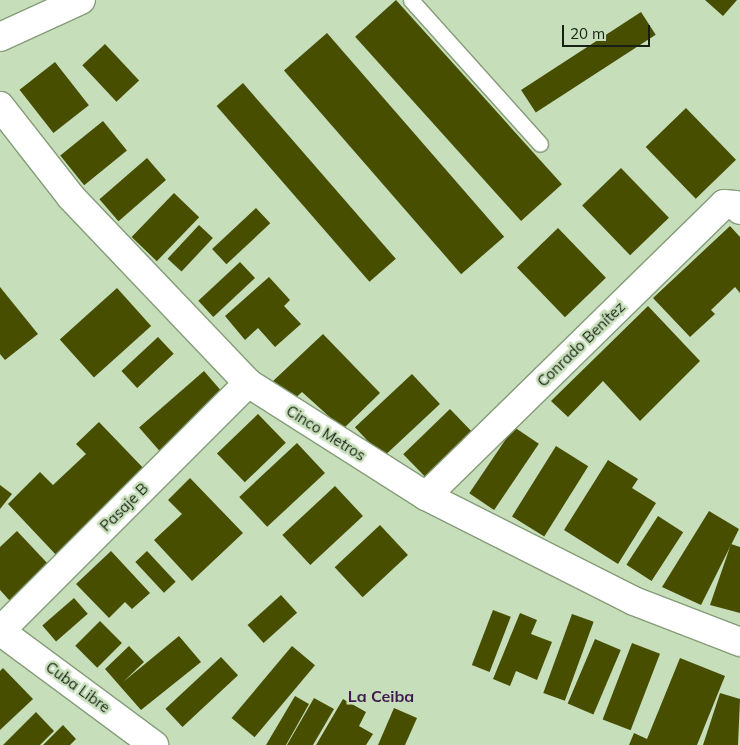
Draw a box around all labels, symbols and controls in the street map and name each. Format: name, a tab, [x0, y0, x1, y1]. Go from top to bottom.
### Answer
scale bar	[565, 15, 652, 47]
text: 20 m	[570, 24, 605, 43]
street label: Conrado Benítez	[533, 298, 629, 390]
street label: Cinco Metros	[283, 402, 369, 464]
street label: Pasaje B	[96, 479, 152, 535]
street label: Cuba Libre	[42, 658, 114, 716]
district label: La Ceiba	[348, 686, 414, 706]

